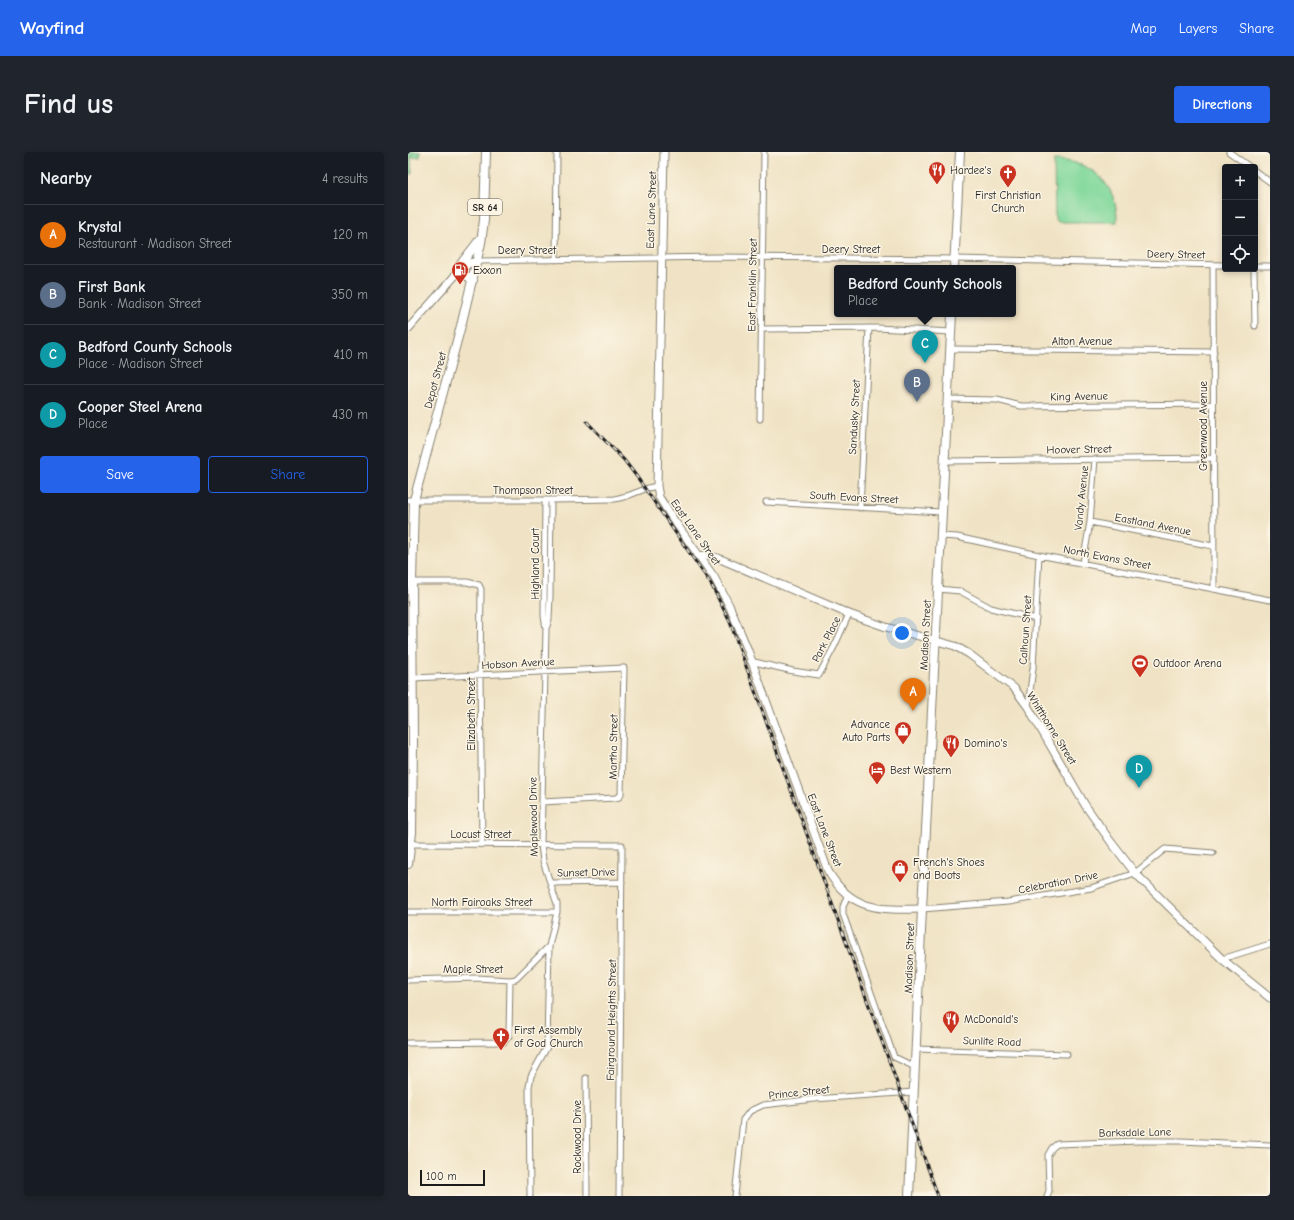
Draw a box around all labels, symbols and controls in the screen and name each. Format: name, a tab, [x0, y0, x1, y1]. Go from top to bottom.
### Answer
text: Wayfind	[20, 17, 84, 39]
text: Map	[1130, 20, 1157, 37]
text: Layers	[1179, 20, 1217, 37]
text: Share	[1239, 20, 1274, 37]
button: Directions	[1174, 86, 1270, 123]
text: Find us	[24, 88, 113, 120]
restaurant icon: Hardee's	[927, 160, 947, 185]
church icon: First Christian Church	[998, 163, 1018, 188]
place label: Hardee's	[950, 164, 992, 177]
map controls	[1222, 164, 1258, 272]
button: +	[1222, 164, 1258, 200]
text: Nearby	[40, 169, 91, 188]
street label: East Lane Street	[644, 170, 659, 249]
text: 4 results	[322, 171, 368, 186]
place label: First Christian Church	[975, 189, 1041, 215]
road number: SR 64	[468, 199, 502, 215]
button: −	[1222, 200, 1258, 236]
text: Krystal	[78, 218, 121, 236]
text: A	[49, 227, 57, 242]
text: 120 m	[333, 227, 368, 242]
text: Restaurant · Madison Street	[78, 236, 231, 251]
button: locate	[1222, 236, 1258, 272]
street label: East Franklin Street	[745, 237, 760, 332]
street label: Deery Street	[822, 243, 881, 256]
street label: Deery Street	[498, 244, 557, 257]
street label: Deery Street	[1147, 247, 1206, 262]
fuel station icon: Exxon	[450, 260, 470, 285]
place label: Exxon	[473, 264, 502, 277]
popup	[834, 265, 1016, 317]
text: Bedford County Schools	[848, 275, 1002, 293]
text: First Bank	[78, 278, 145, 296]
text: B	[49, 287, 57, 302]
text: 350 m	[331, 287, 368, 302]
text: Place	[848, 293, 878, 308]
text: Bank · Madison Street	[78, 296, 201, 311]
pin: C	[912, 330, 938, 363]
street label: Alton Avenue	[1052, 335, 1113, 348]
text: Bedford County Schools	[78, 338, 232, 356]
text: C	[49, 347, 57, 362]
text: 410 m	[334, 347, 368, 362]
street label: Depot Street	[422, 349, 450, 410]
text: Place · Madison Street	[78, 356, 202, 371]
pin: B	[904, 369, 930, 402]
street label: Sandusky Street	[846, 378, 863, 455]
street label: Greenwood Avenue	[1197, 380, 1210, 471]
street label: King Avenue	[1050, 389, 1108, 404]
text: Cooper Steel Arena	[78, 398, 202, 416]
text: D	[49, 407, 57, 422]
text: 430 m	[332, 407, 368, 422]
text: Place	[78, 416, 108, 431]
street label: Hoover Street	[1046, 442, 1112, 457]
button: Save	[40, 456, 200, 493]
button: Share	[208, 456, 368, 493]
street label: Vandy Avenue	[1072, 465, 1091, 531]
street label: Thompson Street	[493, 484, 574, 497]
street label: South Evans Street	[809, 489, 899, 506]
street label: East Lane Street	[668, 497, 724, 568]
street label: Eastland Avenue	[1114, 511, 1193, 538]
street label: Highland Court	[529, 527, 542, 600]
street label: North Evans Street	[1062, 543, 1153, 572]
street label: Calhoun Street	[1017, 594, 1034, 665]
street label: Madison Street	[917, 598, 934, 671]
street label: Park Place	[809, 614, 844, 664]
your location	[892, 623, 912, 643]
sports icon: Outdoor Arena	[1130, 653, 1150, 678]
street label: Hobson Avenue	[481, 655, 555, 672]
place label: Outdoor Arena	[1153, 657, 1222, 670]
street label: Elizabeth Street	[465, 676, 478, 751]
pin: A	[900, 678, 926, 711]
street label: Whitthorne Street	[1024, 690, 1080, 768]
street label: Martha Street	[606, 713, 621, 780]
place label: Advance Auto Parts	[842, 718, 890, 744]
shop icon: Advance Auto Parts	[893, 720, 913, 745]
restaurant icon: Domino's	[941, 733, 961, 758]
place label: Domino's	[964, 737, 1007, 750]
pin: D	[1126, 755, 1152, 788]
hotel icon: Best Western	[867, 760, 887, 785]
place label: Best Western	[890, 764, 951, 777]
street label: Maplewood Drive	[526, 776, 541, 857]
street label: East Lane Street	[805, 792, 845, 869]
street label: Locust Street	[451, 828, 512, 841]
place label: French's Shoes and Boots	[913, 856, 985, 882]
shop icon: French's Shoes and Boots	[890, 858, 910, 883]
street label: Sunset Drive	[557, 865, 616, 880]
street label: Celebration Drive	[1017, 868, 1099, 897]
street label: North Fairoaks Street	[432, 896, 533, 909]
street label: Madison Street	[902, 922, 917, 994]
street label: Fairground Heights Street	[604, 958, 619, 1081]
street label: Maple Street	[443, 963, 504, 976]
restaurant icon: McDonald's	[941, 1009, 961, 1034]
place label: McDonald's	[964, 1013, 1018, 1026]
place label: First Assembly of God Church	[514, 1024, 583, 1050]
church icon: First Assembly of God Church	[491, 1026, 511, 1051]
street label: Sunlite Road	[963, 1034, 1022, 1049]
street label: Prince Street	[768, 1083, 831, 1102]
street label: Rockwood Drive	[571, 1099, 584, 1174]
street label: Barksdale Lane	[1099, 1125, 1172, 1140]
scale bar	[420, 1168, 485, 1187]
text: 100 m	[426, 1170, 457, 1183]

